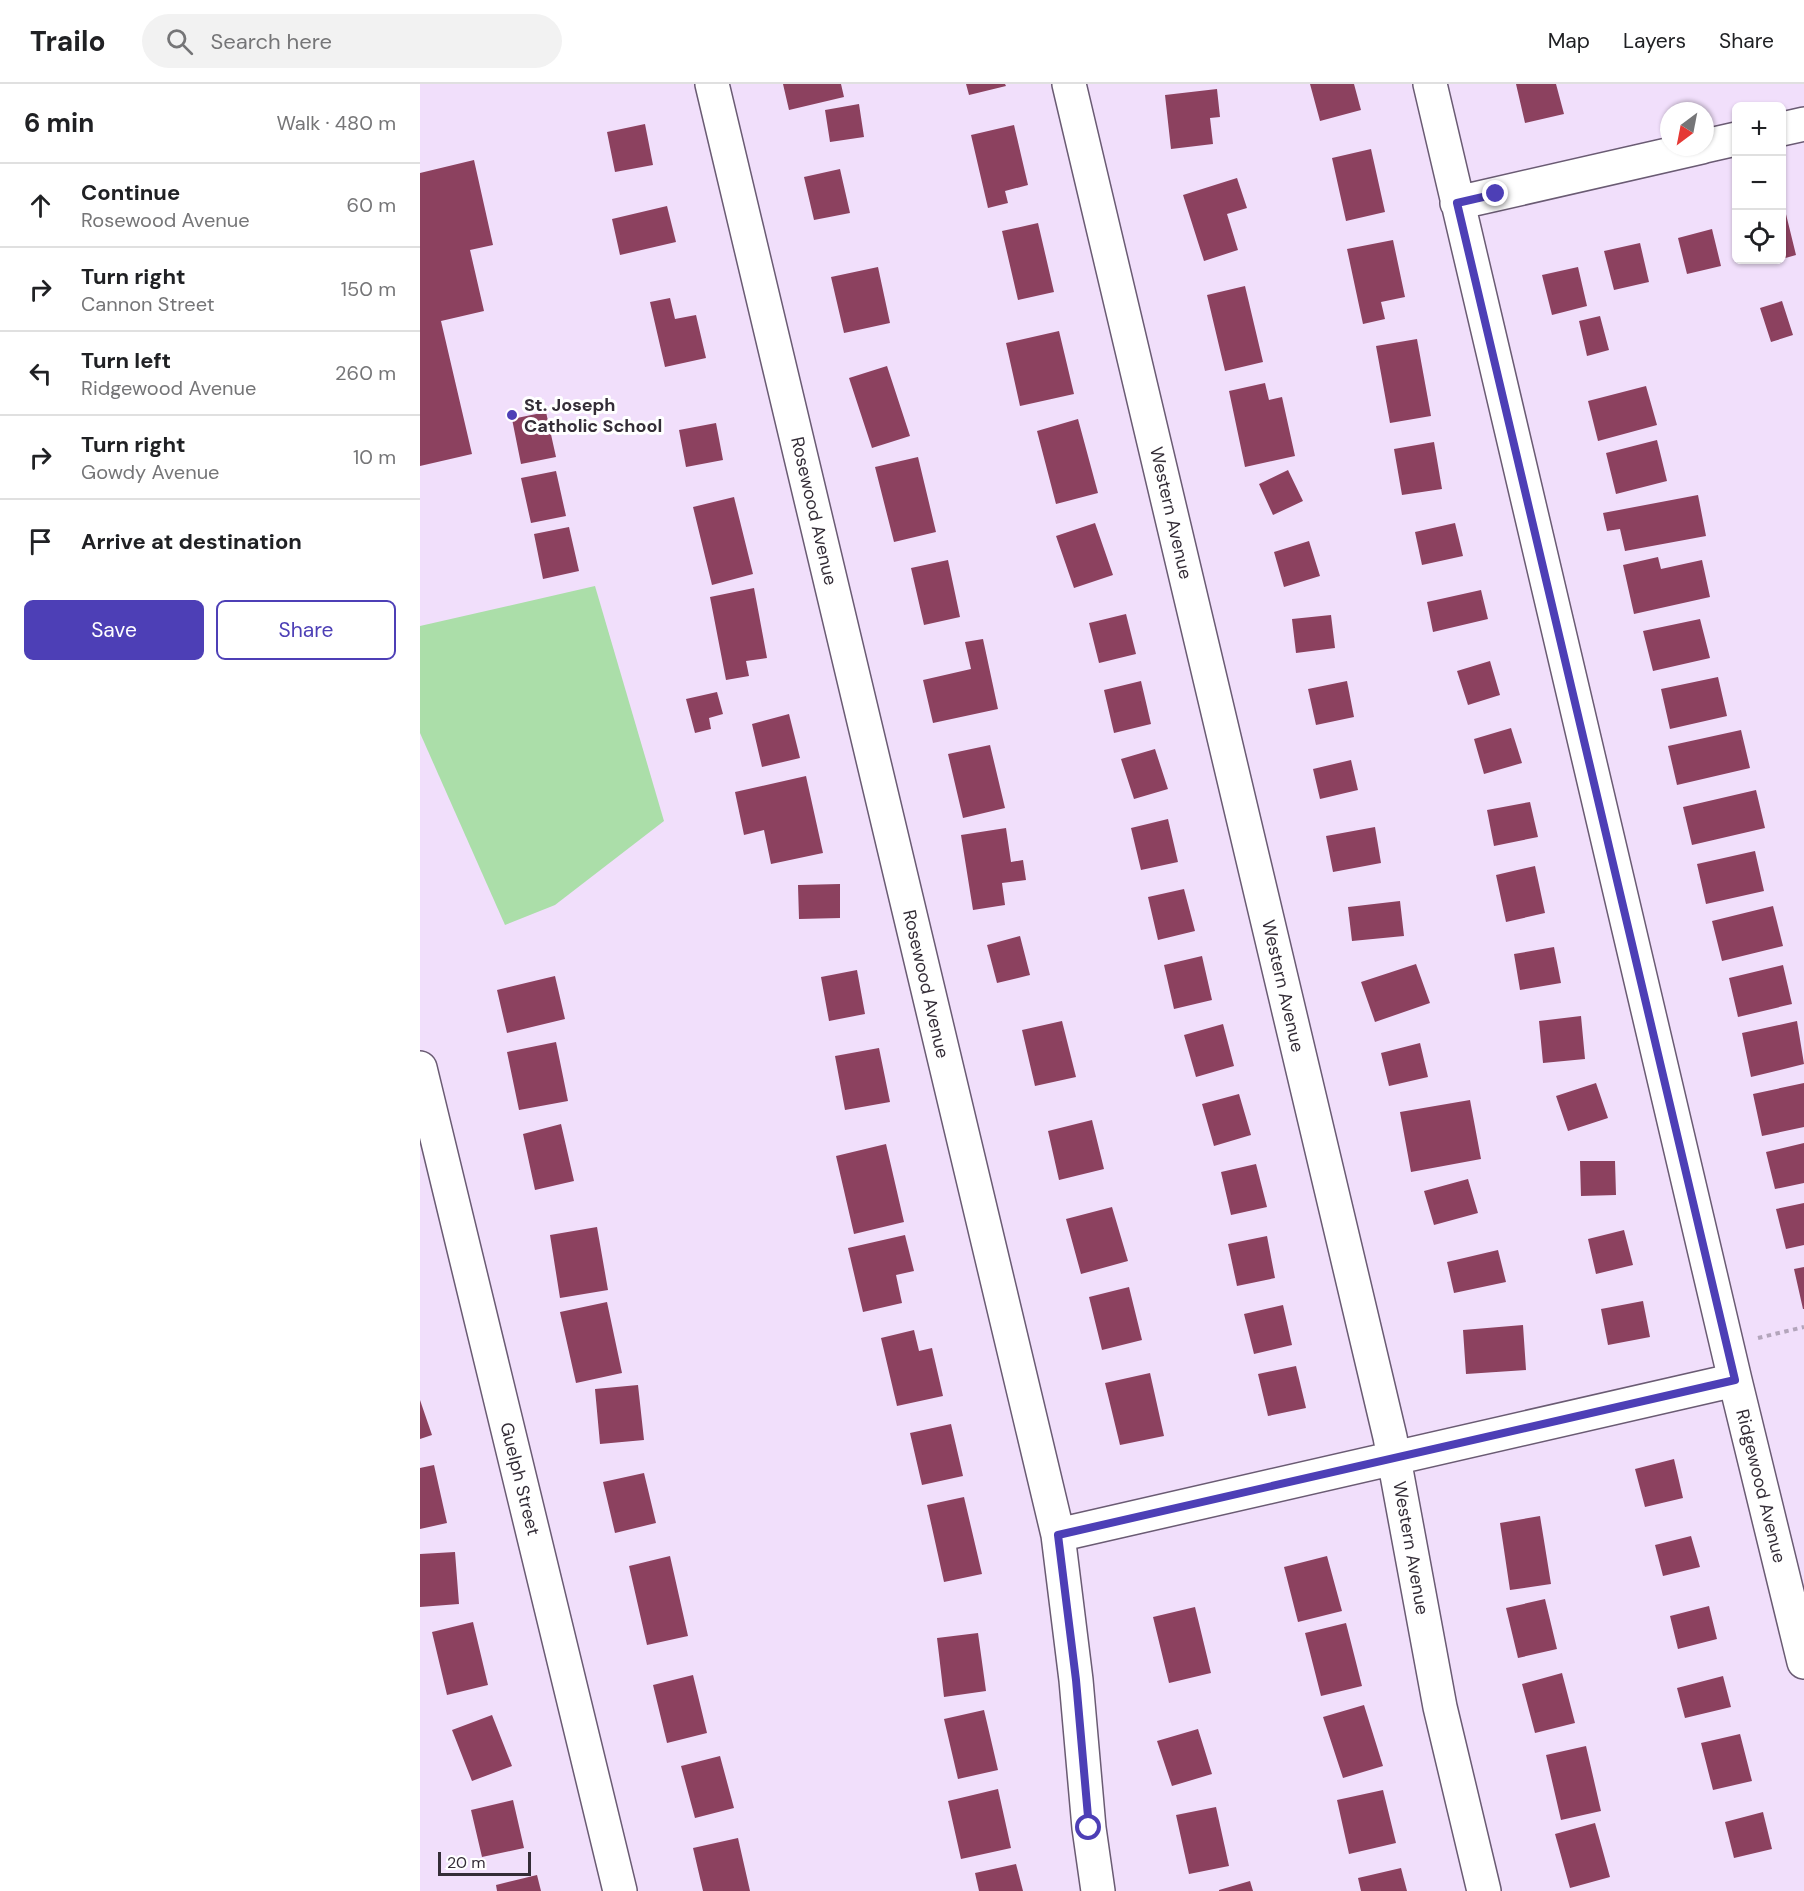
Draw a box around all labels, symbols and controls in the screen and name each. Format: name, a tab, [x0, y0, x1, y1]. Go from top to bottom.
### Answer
search box	[142, 14, 562, 68]
text: Trailo	[30, 23, 106, 60]
icon: search	[163, 25, 196, 58]
text: Search here	[211, 27, 332, 56]
text: Map	[1548, 27, 1590, 55]
text: Layers	[1623, 27, 1686, 55]
text: Share	[1719, 27, 1774, 55]
north arrow	[1660, 102, 1714, 156]
map controls	[1732, 102, 1786, 264]
button: +	[1732, 102, 1786, 156]
text: 6 min	[24, 106, 94, 140]
text: Walk · 480 m	[276, 110, 396, 136]
button: −	[1732, 156, 1786, 210]
text: Continue	[81, 178, 180, 207]
route end	[1482, 180, 1508, 206]
icon: ahead	[24, 189, 57, 222]
text: 60 m	[347, 192, 396, 218]
text: Rosewood Avenue	[81, 207, 250, 233]
button: locate	[1732, 210, 1786, 264]
text: Turn right	[81, 262, 186, 291]
icon: right	[24, 273, 57, 306]
text: 150 m	[341, 276, 396, 302]
text: Cannon Street	[81, 291, 215, 317]
text: Turn left	[81, 346, 171, 375]
icon: left	[24, 357, 57, 390]
text: 260 m	[335, 360, 396, 386]
text: Ridgewood Avenue	[81, 375, 256, 401]
place label: St. Joseph Catholic School	[524, 393, 662, 438]
marker: St. Joseph Catholic School	[505, 408, 519, 422]
text: Turn right	[81, 430, 186, 459]
street label: Rosewood Avenue	[785, 434, 843, 588]
icon: right	[24, 441, 57, 474]
text: 10 m	[353, 444, 396, 470]
street label: Western Avenue	[1144, 444, 1198, 582]
text: Gowdy Avenue	[81, 459, 219, 485]
icon: arrive	[24, 525, 57, 558]
text: Arrive at destination	[81, 527, 302, 556]
button: Save	[24, 600, 204, 660]
button: Share	[216, 600, 396, 660]
street label: Rosewood Avenue	[897, 907, 955, 1061]
street label: Western Avenue	[1256, 917, 1310, 1055]
street label: Ridgewood Avenue	[1730, 1407, 1792, 1565]
street label: Guelph Street	[494, 1420, 546, 1538]
street label: Western Avenue	[1387, 1479, 1435, 1617]
route start	[1075, 1814, 1101, 1840]
scale bar	[438, 1849, 531, 1876]
text: 20 m	[447, 1852, 486, 1873]

